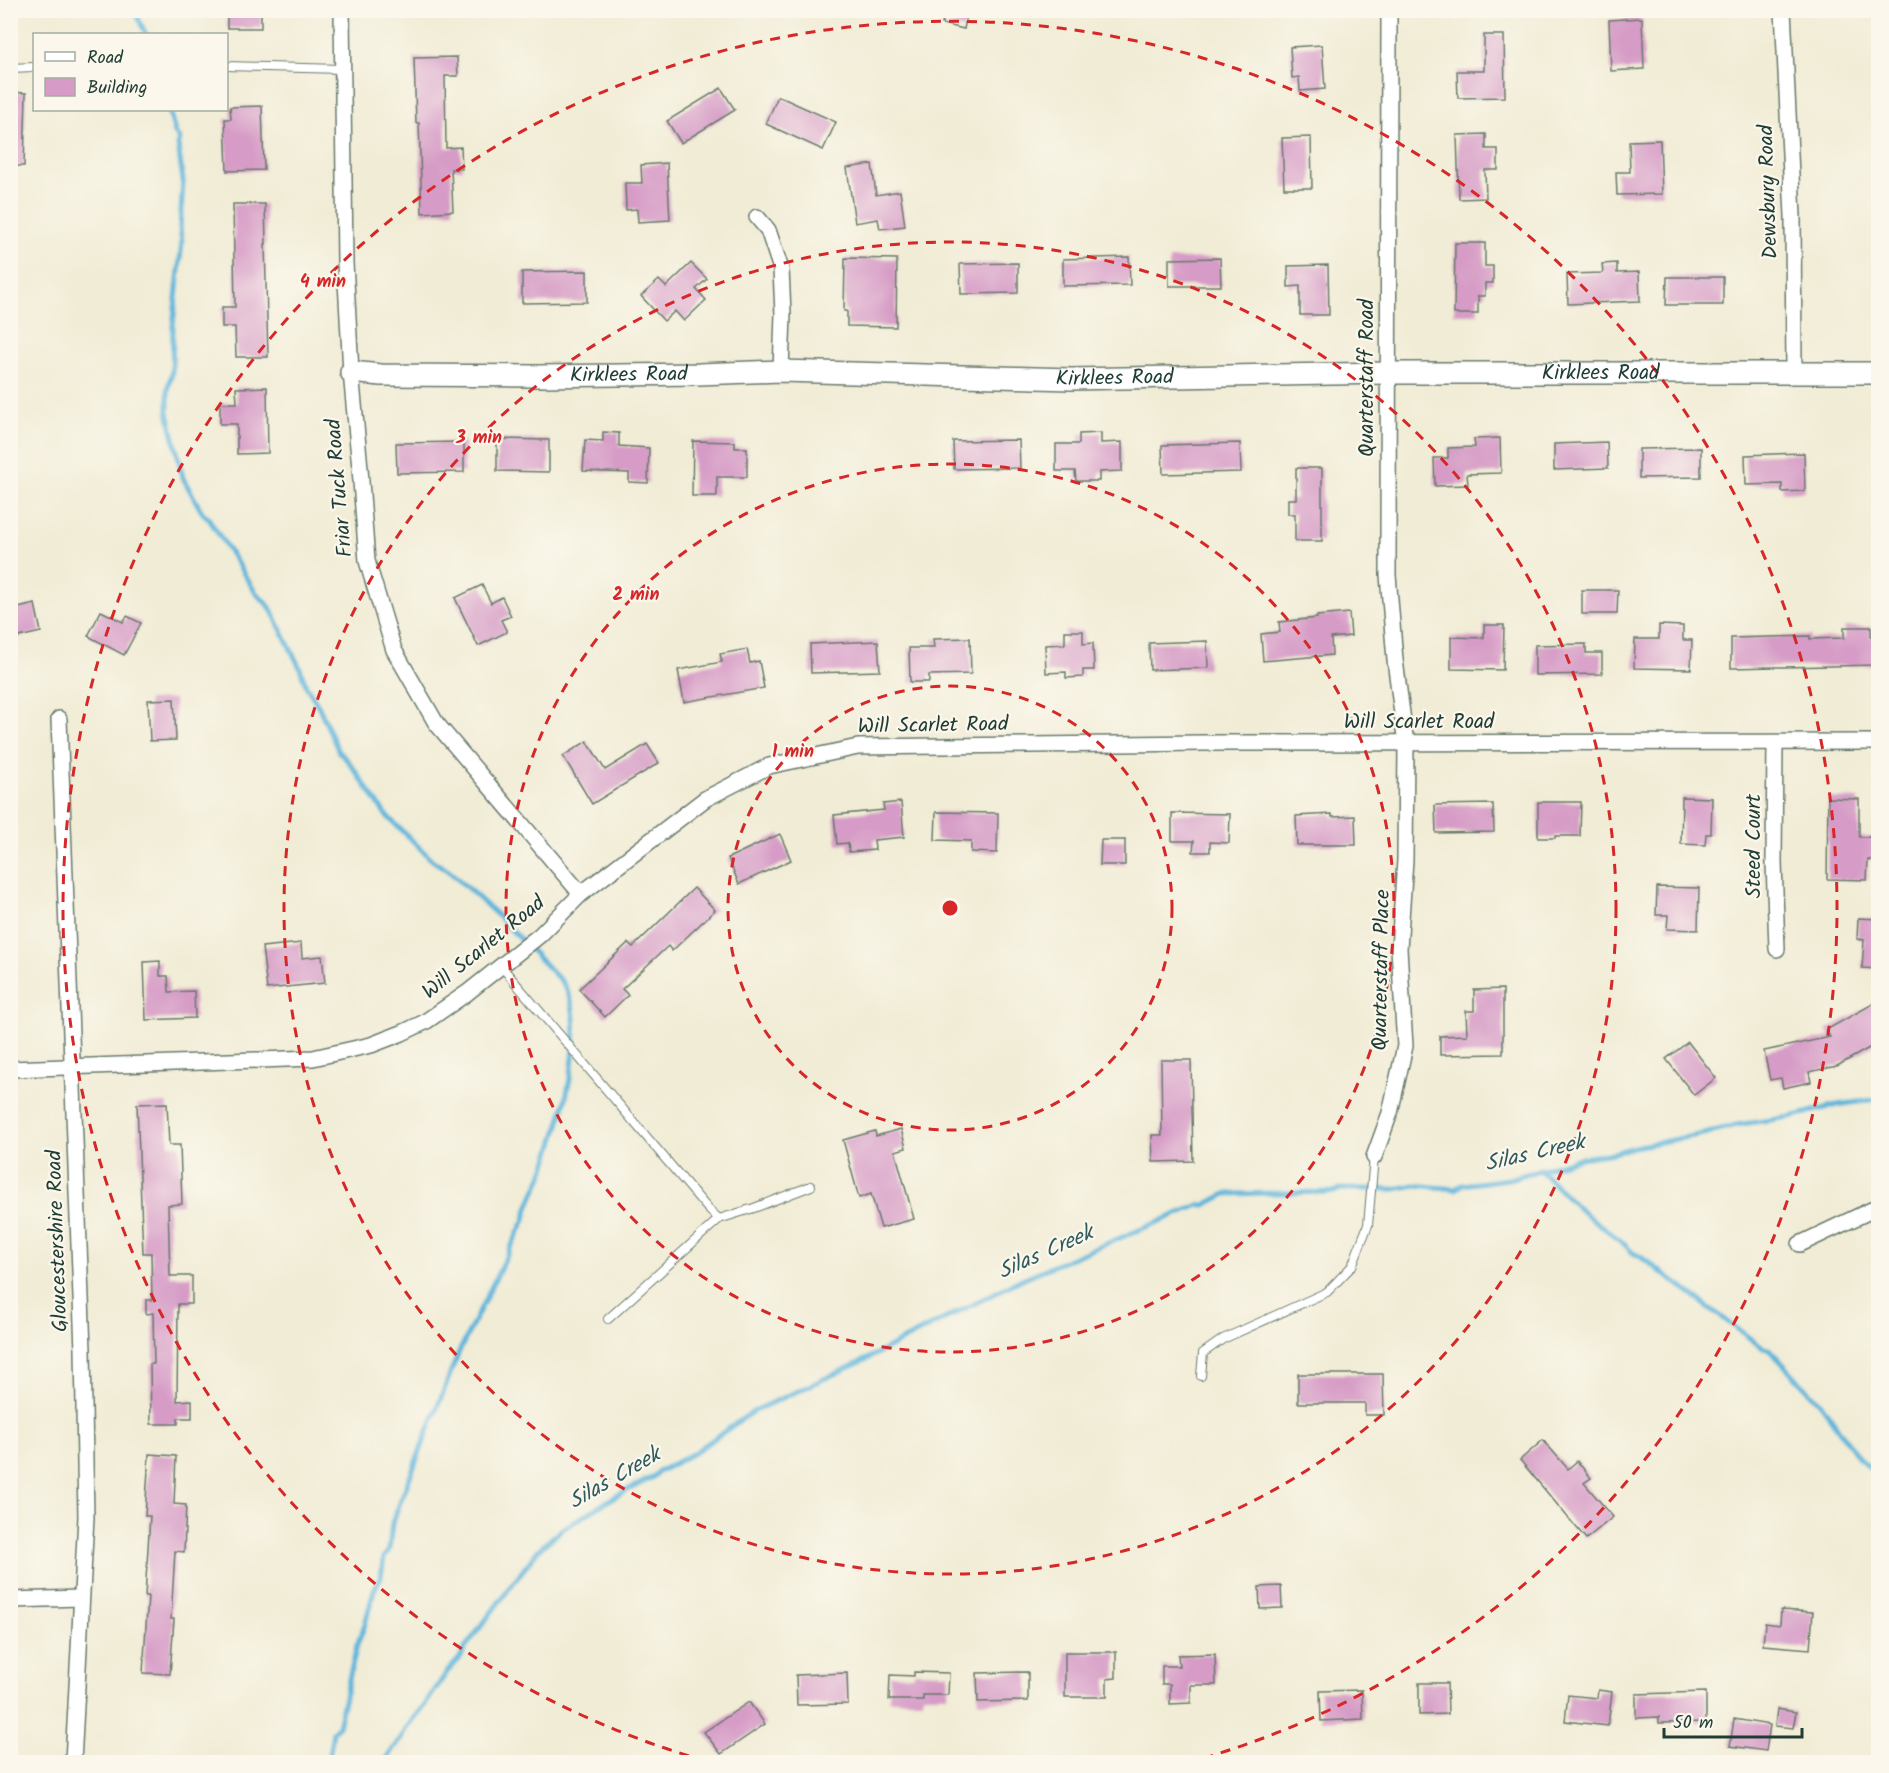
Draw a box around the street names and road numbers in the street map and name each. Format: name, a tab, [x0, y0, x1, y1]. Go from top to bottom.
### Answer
street label: Dewsbury Road	[1750, 124, 1788, 260]
street label: Quarterstaff Road	[1351, 298, 1384, 457]
street label: Kirklees Road	[1542, 357, 1660, 390]
street label: Kirklees Road	[570, 358, 688, 392]
street label: Kirklees Road	[1055, 361, 1174, 396]
street label: Friar Tuck Road	[317, 417, 363, 559]
street label: Will Scarlet Road	[1344, 706, 1495, 739]
street label: Will Scarlet Road	[857, 708, 1009, 744]
street label: Steed Court	[1738, 793, 1771, 898]
street label: Will Scarlet Road	[415, 887, 553, 1008]
street label: Quarterstaff Place	[1364, 889, 1400, 1051]
street label: Gloucestershire Road	[38, 1149, 78, 1333]

